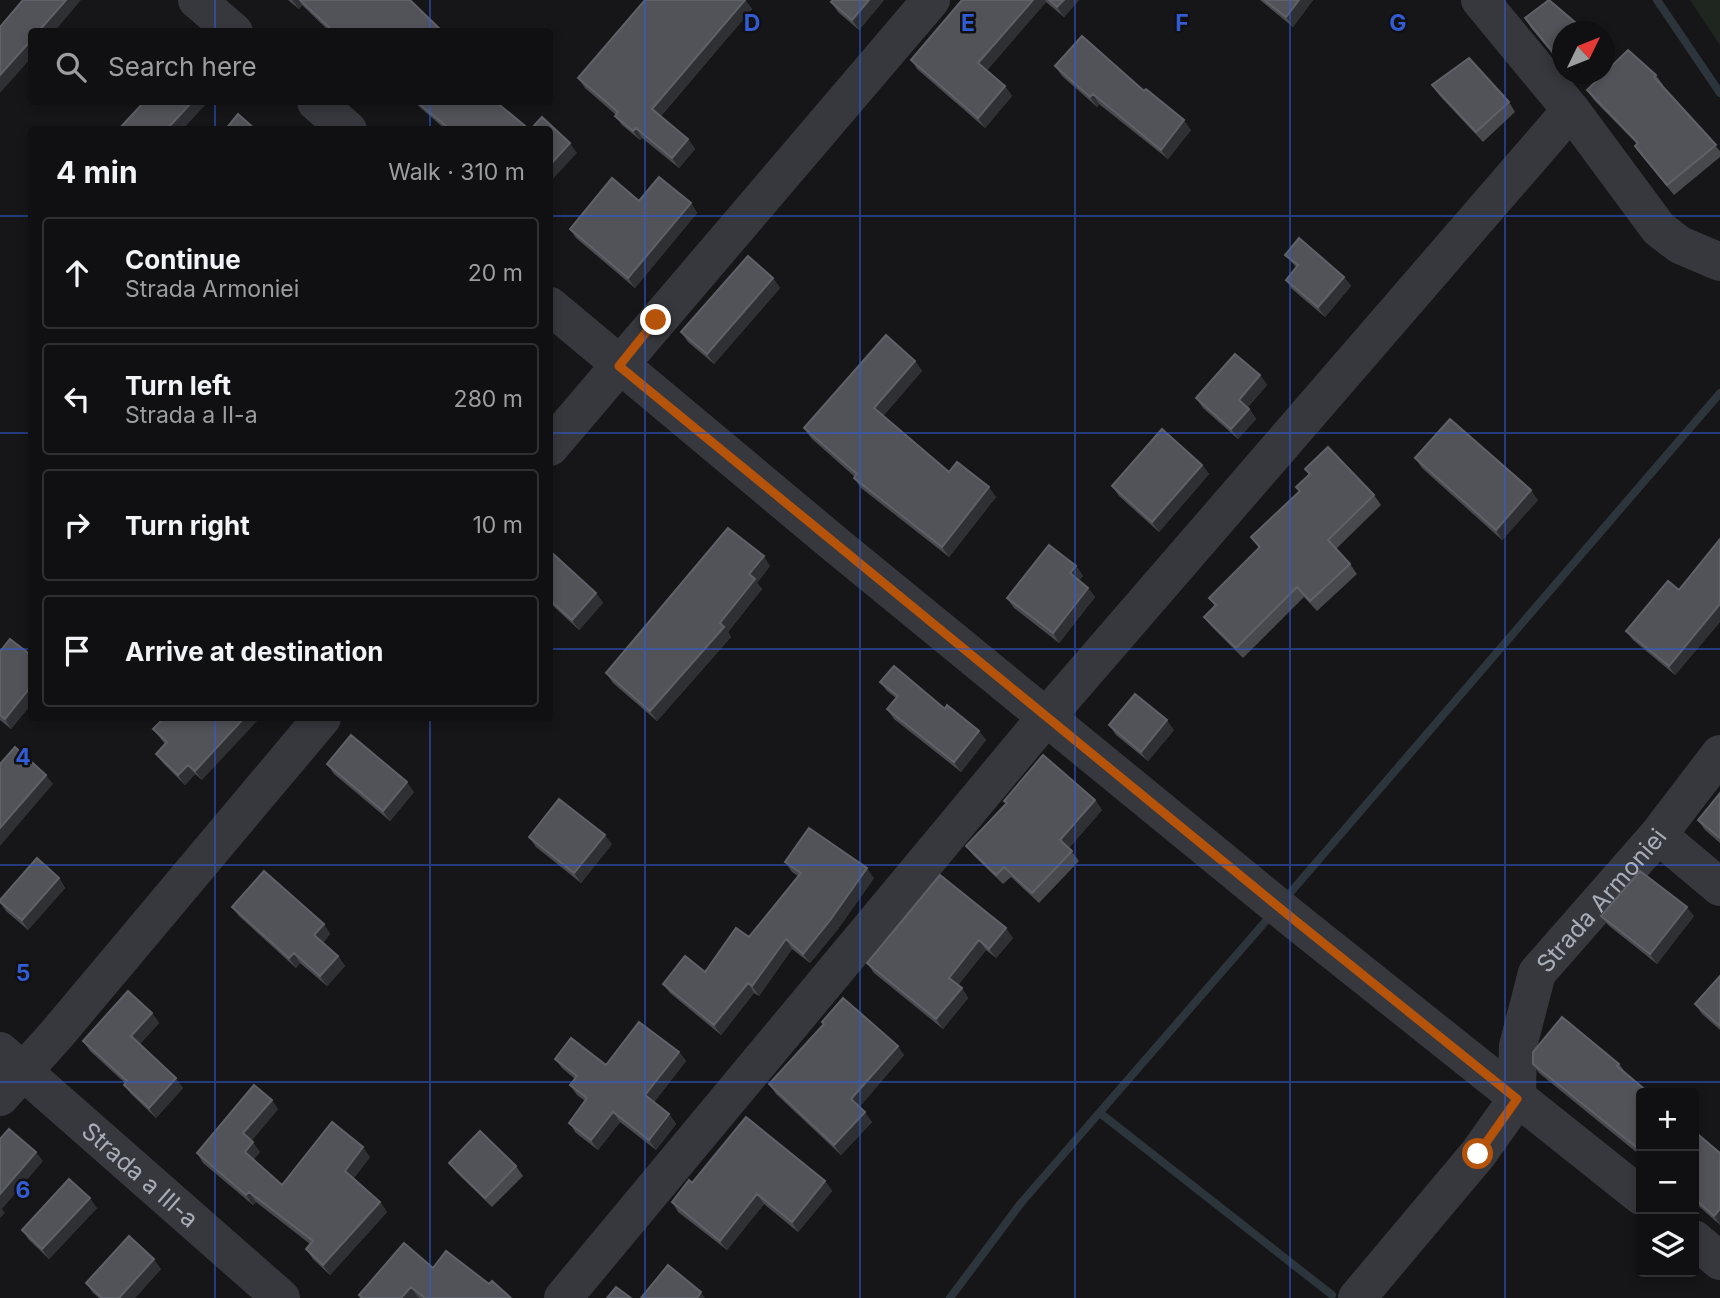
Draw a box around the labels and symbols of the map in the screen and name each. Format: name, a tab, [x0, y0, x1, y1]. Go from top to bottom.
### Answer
text: D	[744, 9, 760, 37]
text: E	[961, 9, 975, 37]
text: F	[1175, 9, 1189, 37]
text: G	[1389, 9, 1407, 37]
north arrow	[1552, 21, 1615, 84]
route end	[640, 304, 671, 335]
text: 4	[15, 743, 31, 771]
street label: Strada Armoniei	[1530, 823, 1672, 978]
text: 5	[16, 959, 30, 987]
street label: Strada a III-a	[76, 1116, 204, 1233]
route start	[1462, 1138, 1493, 1169]
text: 6	[16, 1176, 30, 1204]

